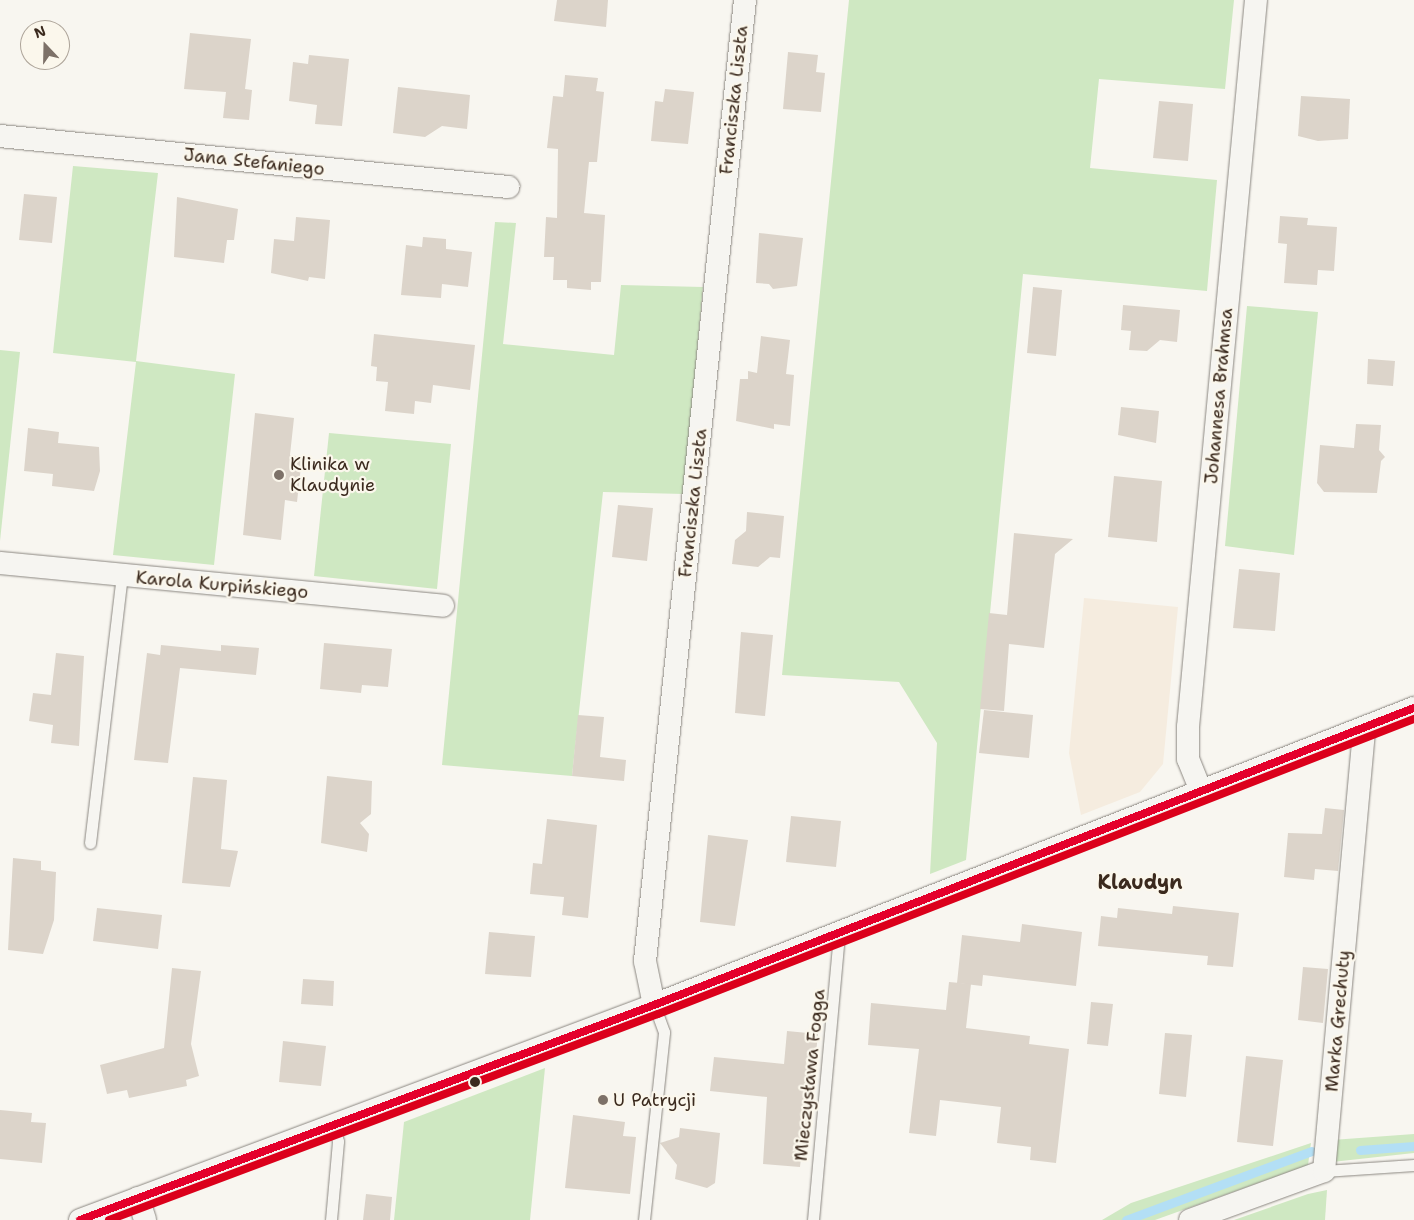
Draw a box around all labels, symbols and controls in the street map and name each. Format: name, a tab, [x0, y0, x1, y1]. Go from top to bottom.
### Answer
north arrow	[20, 20, 70, 70]
text: N	[32, 22, 48, 42]
street label: Franciszka Liszta	[715, 24, 753, 176]
street label: Jana Stefaniego	[182, 144, 326, 180]
street label: Johannesa Brahmsa	[1201, 307, 1237, 485]
street label: Franciszka Liszta	[674, 427, 712, 579]
place label: Klinika w Klaudynie	[290, 454, 375, 496]
marker: Klinika w Klaudynie	[272, 468, 286, 482]
street label: Karola Kurpińskiego	[135, 567, 309, 603]
district label: Klaudyn	[1098, 870, 1182, 894]
street label: Marka Grechuty	[1321, 949, 1355, 1093]
street label: Mieczysława Fogga	[790, 988, 830, 1162]
unlabelled marker	[470, 1077, 480, 1087]
place label: U Patrycji	[613, 1089, 696, 1111]
marker: U Patrycji	[597, 1094, 609, 1106]

